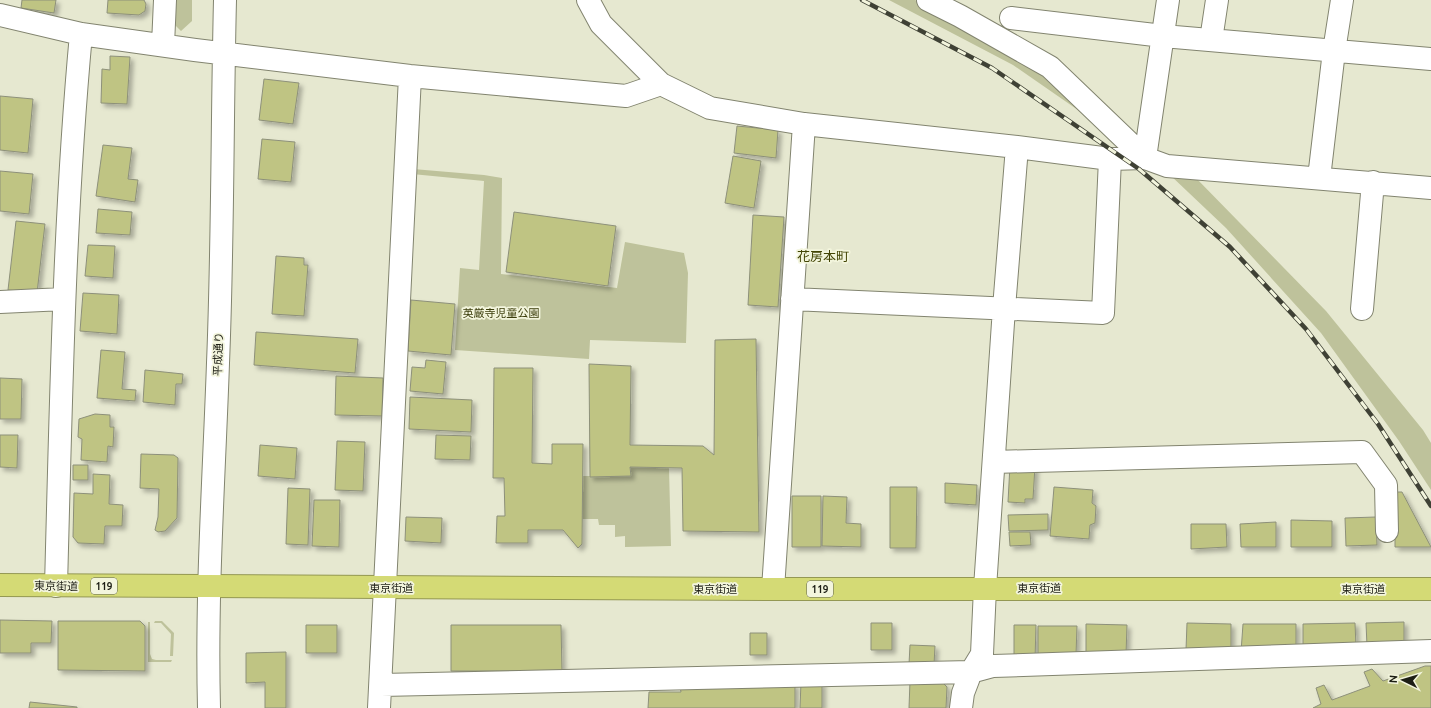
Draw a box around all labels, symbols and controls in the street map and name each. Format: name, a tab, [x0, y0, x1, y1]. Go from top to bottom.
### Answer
district label: 花房本町	[797, 249, 849, 263]
park label: 英厳寺児童公園	[463, 307, 540, 319]
street label: 平成通り	[211, 332, 225, 376]
road number: 119	[91, 578, 117, 594]
street label: 東京街道	[34, 580, 78, 592]
road number: 119	[807, 581, 833, 597]
street label: 東京街道	[369, 582, 413, 594]
street label: 東京街道	[1017, 582, 1061, 594]
street label: 東京街道	[693, 583, 737, 595]
street label: 東京街道	[1341, 583, 1385, 595]
north arrow	[1383, 660, 1423, 700]
text: N	[1387, 675, 1399, 684]

